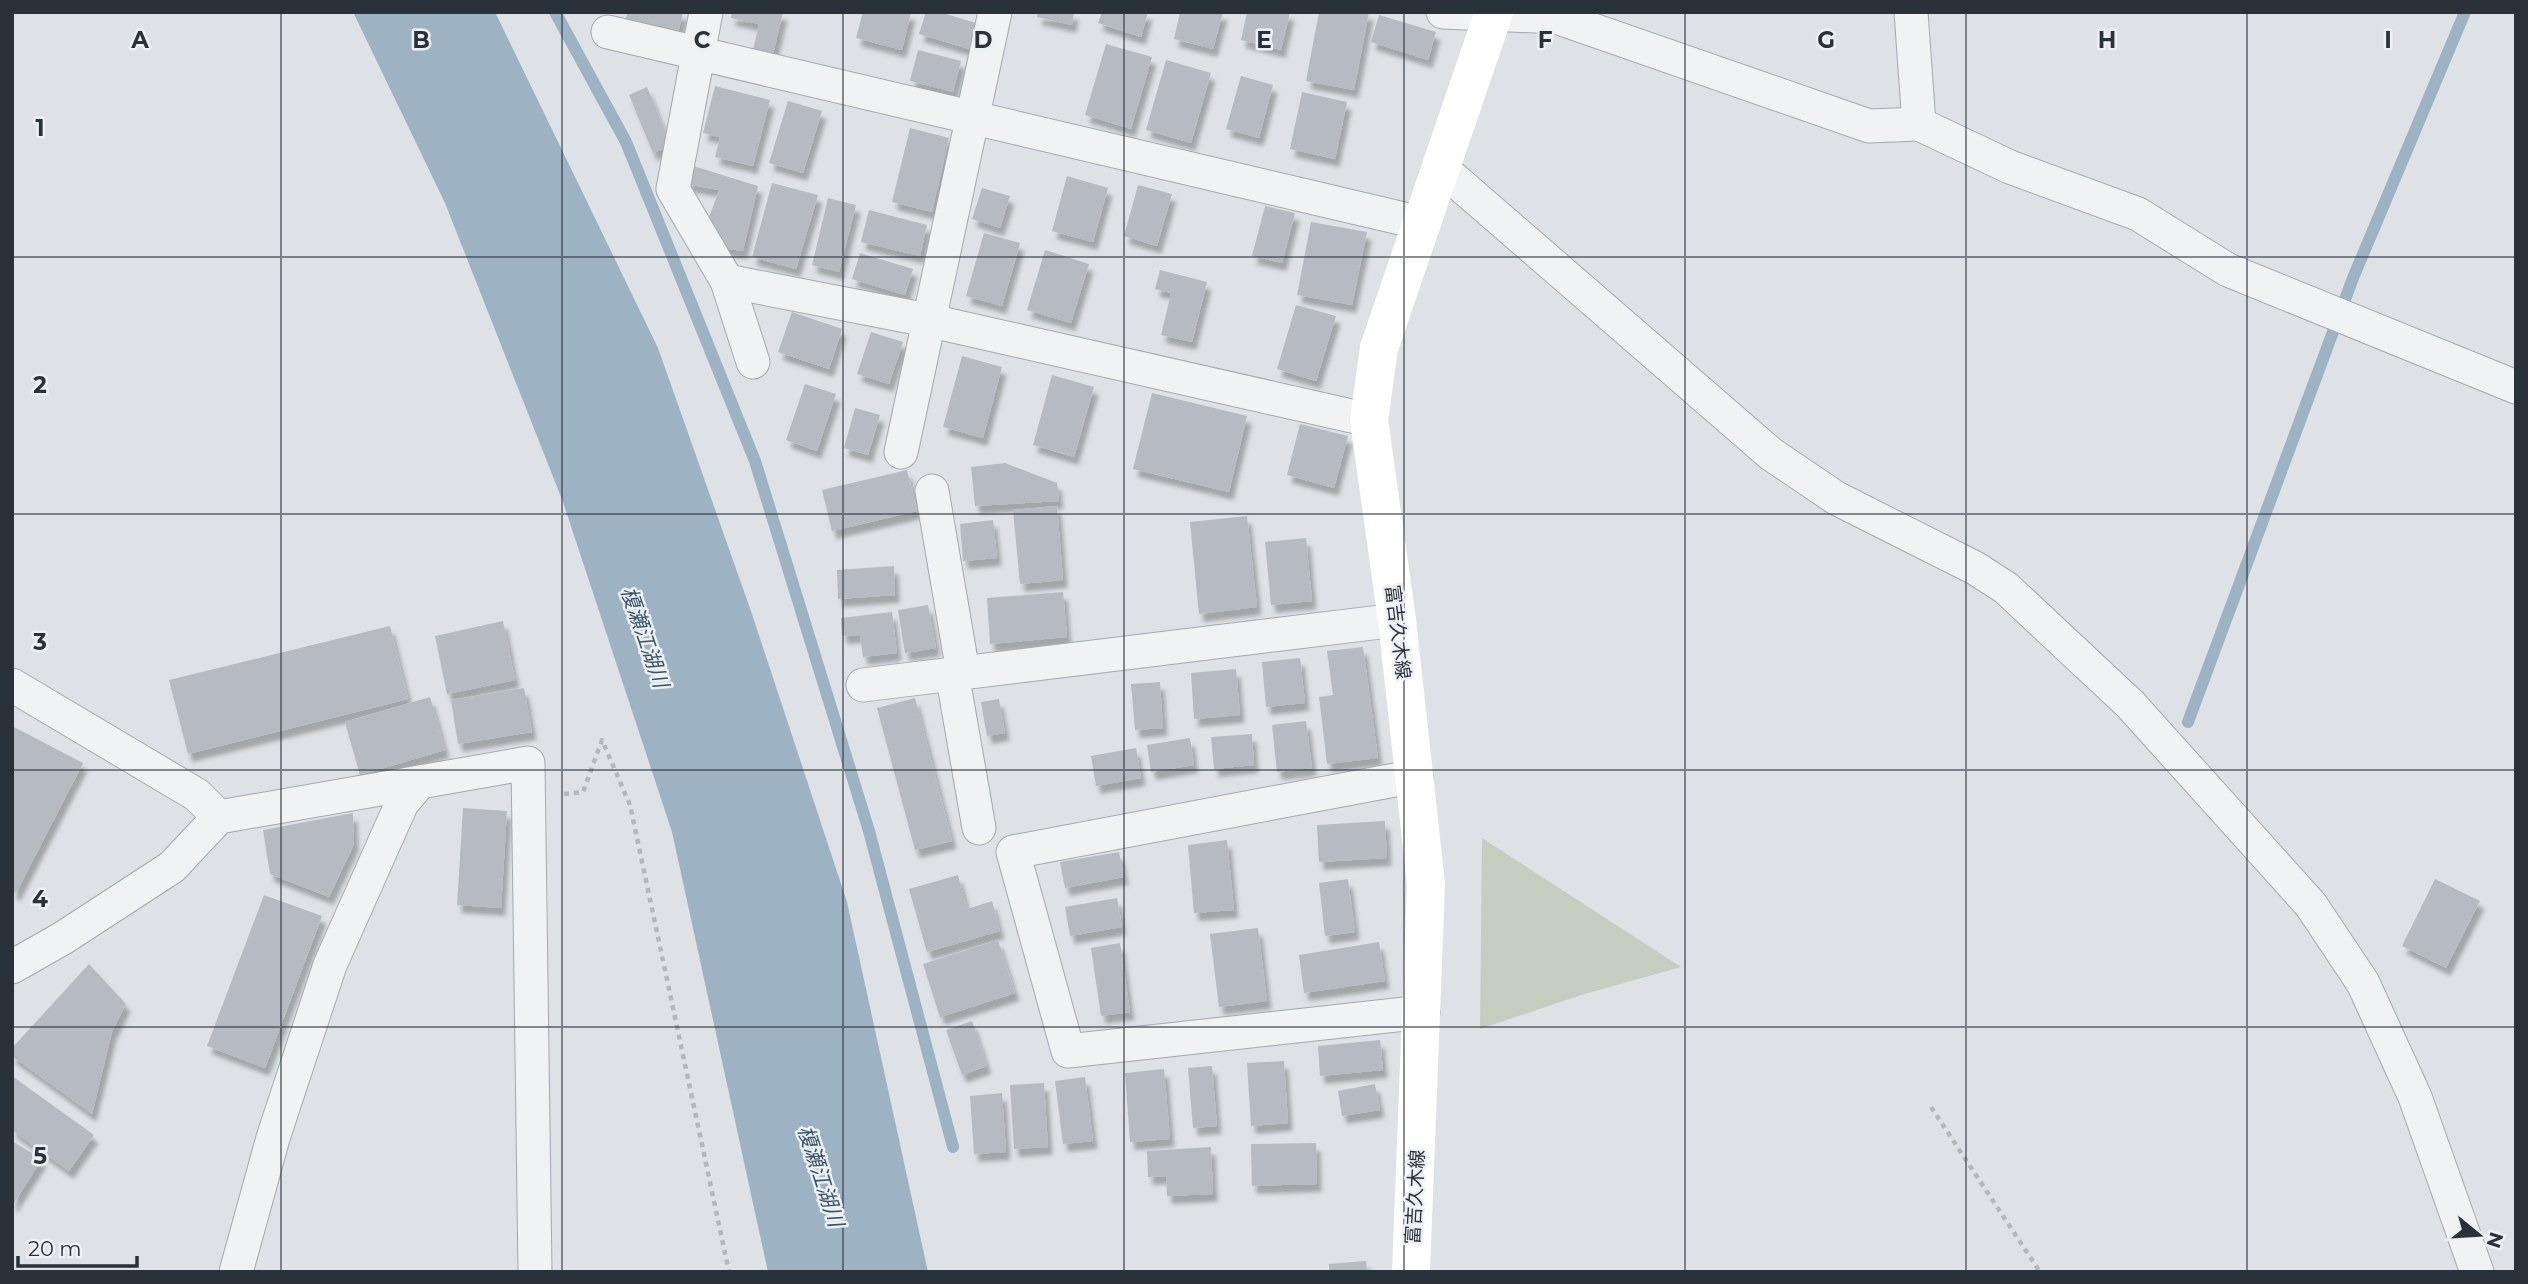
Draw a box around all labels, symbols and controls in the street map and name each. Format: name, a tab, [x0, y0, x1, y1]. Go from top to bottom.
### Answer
text: A	[130, 26, 149, 54]
text: B	[412, 26, 430, 54]
text: C	[694, 26, 711, 54]
text: D	[974, 26, 993, 54]
text: E	[1256, 26, 1272, 54]
text: F	[1538, 26, 1553, 54]
text: G	[1817, 26, 1835, 54]
text: H	[2098, 26, 2116, 54]
text: I	[2384, 26, 2392, 54]
text: 1	[35, 114, 45, 142]
text: 2	[33, 371, 47, 399]
water label: 榎瀬江湖川	[616, 583, 675, 693]
street label: 富吉久木線	[1381, 583, 1415, 681]
text: 3	[32, 628, 47, 656]
text: 4	[32, 885, 48, 913]
water label: 榎瀬江湖川	[793, 1122, 850, 1232]
text: 5	[33, 1142, 47, 1170]
street label: 富吉久木線	[1401, 1149, 1429, 1245]
north arrow	[2444, 1200, 2514, 1270]
scale bar	[18, 1224, 136, 1268]
text: N	[2481, 1229, 2508, 1251]
text: 20 m	[28, 1236, 82, 1261]

